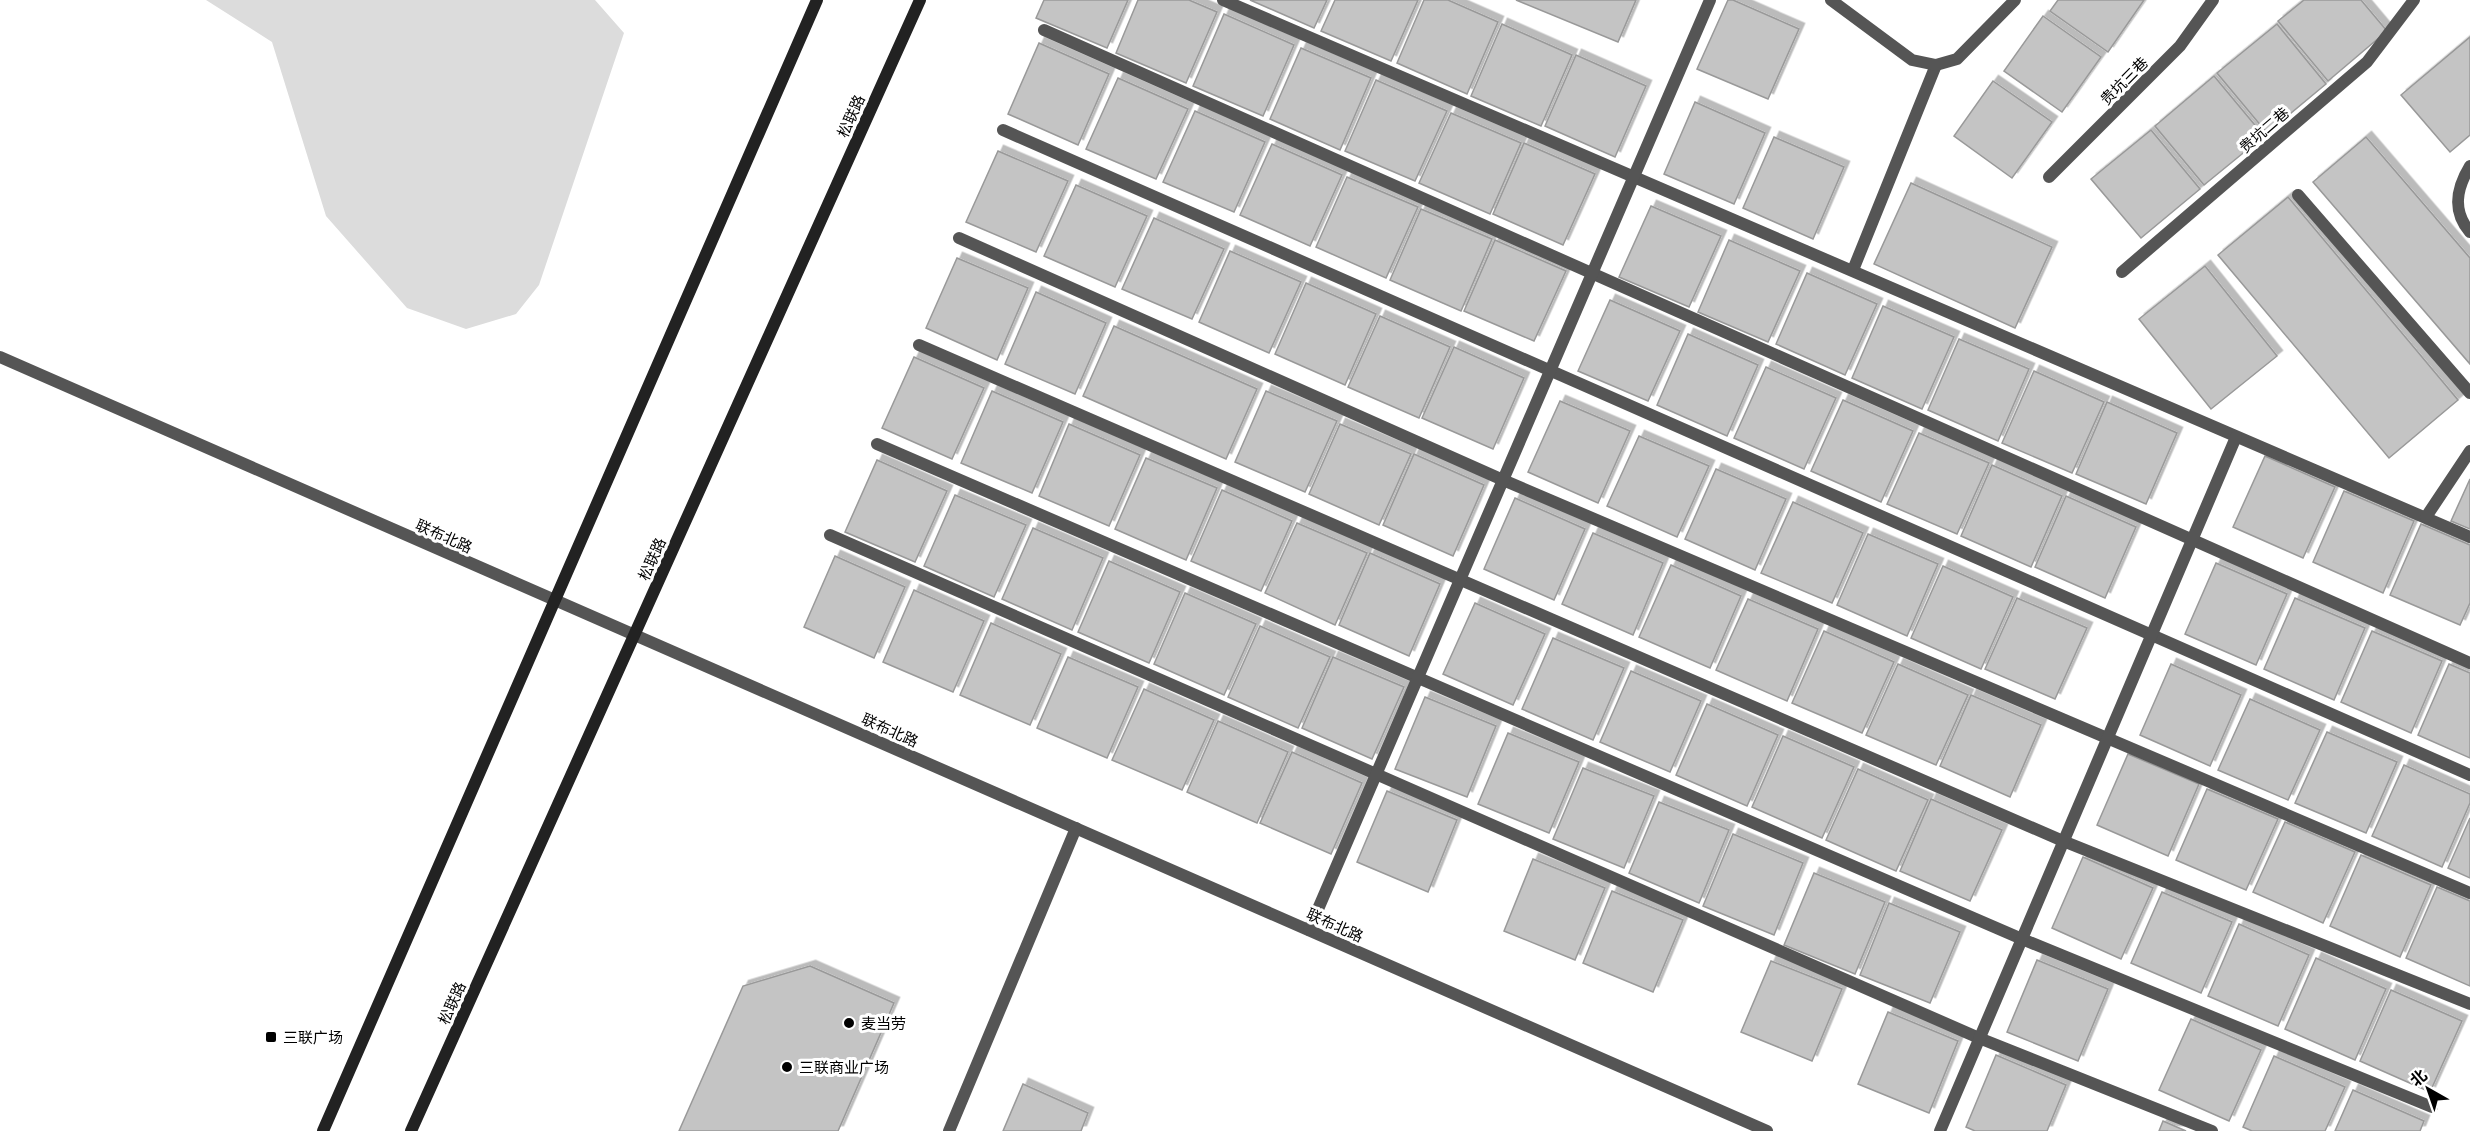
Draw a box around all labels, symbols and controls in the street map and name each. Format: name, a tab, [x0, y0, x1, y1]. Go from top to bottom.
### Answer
street label: 贵坑三巷	[2095, 52, 2153, 110]
street label: 松联路	[832, 91, 870, 141]
street label: 贵坑二巷	[2234, 102, 2294, 158]
street label: 联布北路	[412, 514, 476, 558]
street label: 松联路	[633, 534, 671, 584]
street label: 联布北路	[858, 708, 922, 752]
street label: 联布北路	[1303, 903, 1367, 947]
street label: 松联路	[433, 978, 471, 1028]
place label: 麦当劳	[861, 1013, 906, 1034]
marker: 麦当劳	[842, 1016, 856, 1030]
place label: 三联广场	[283, 1027, 343, 1048]
marker: 三联广场	[264, 1030, 278, 1044]
place label: 三联商业广场	[799, 1057, 889, 1078]
north arrow	[2398, 1059, 2458, 1119]
marker: 三联商业广场	[780, 1060, 794, 1074]
text: 北	[2405, 1064, 2432, 1091]

